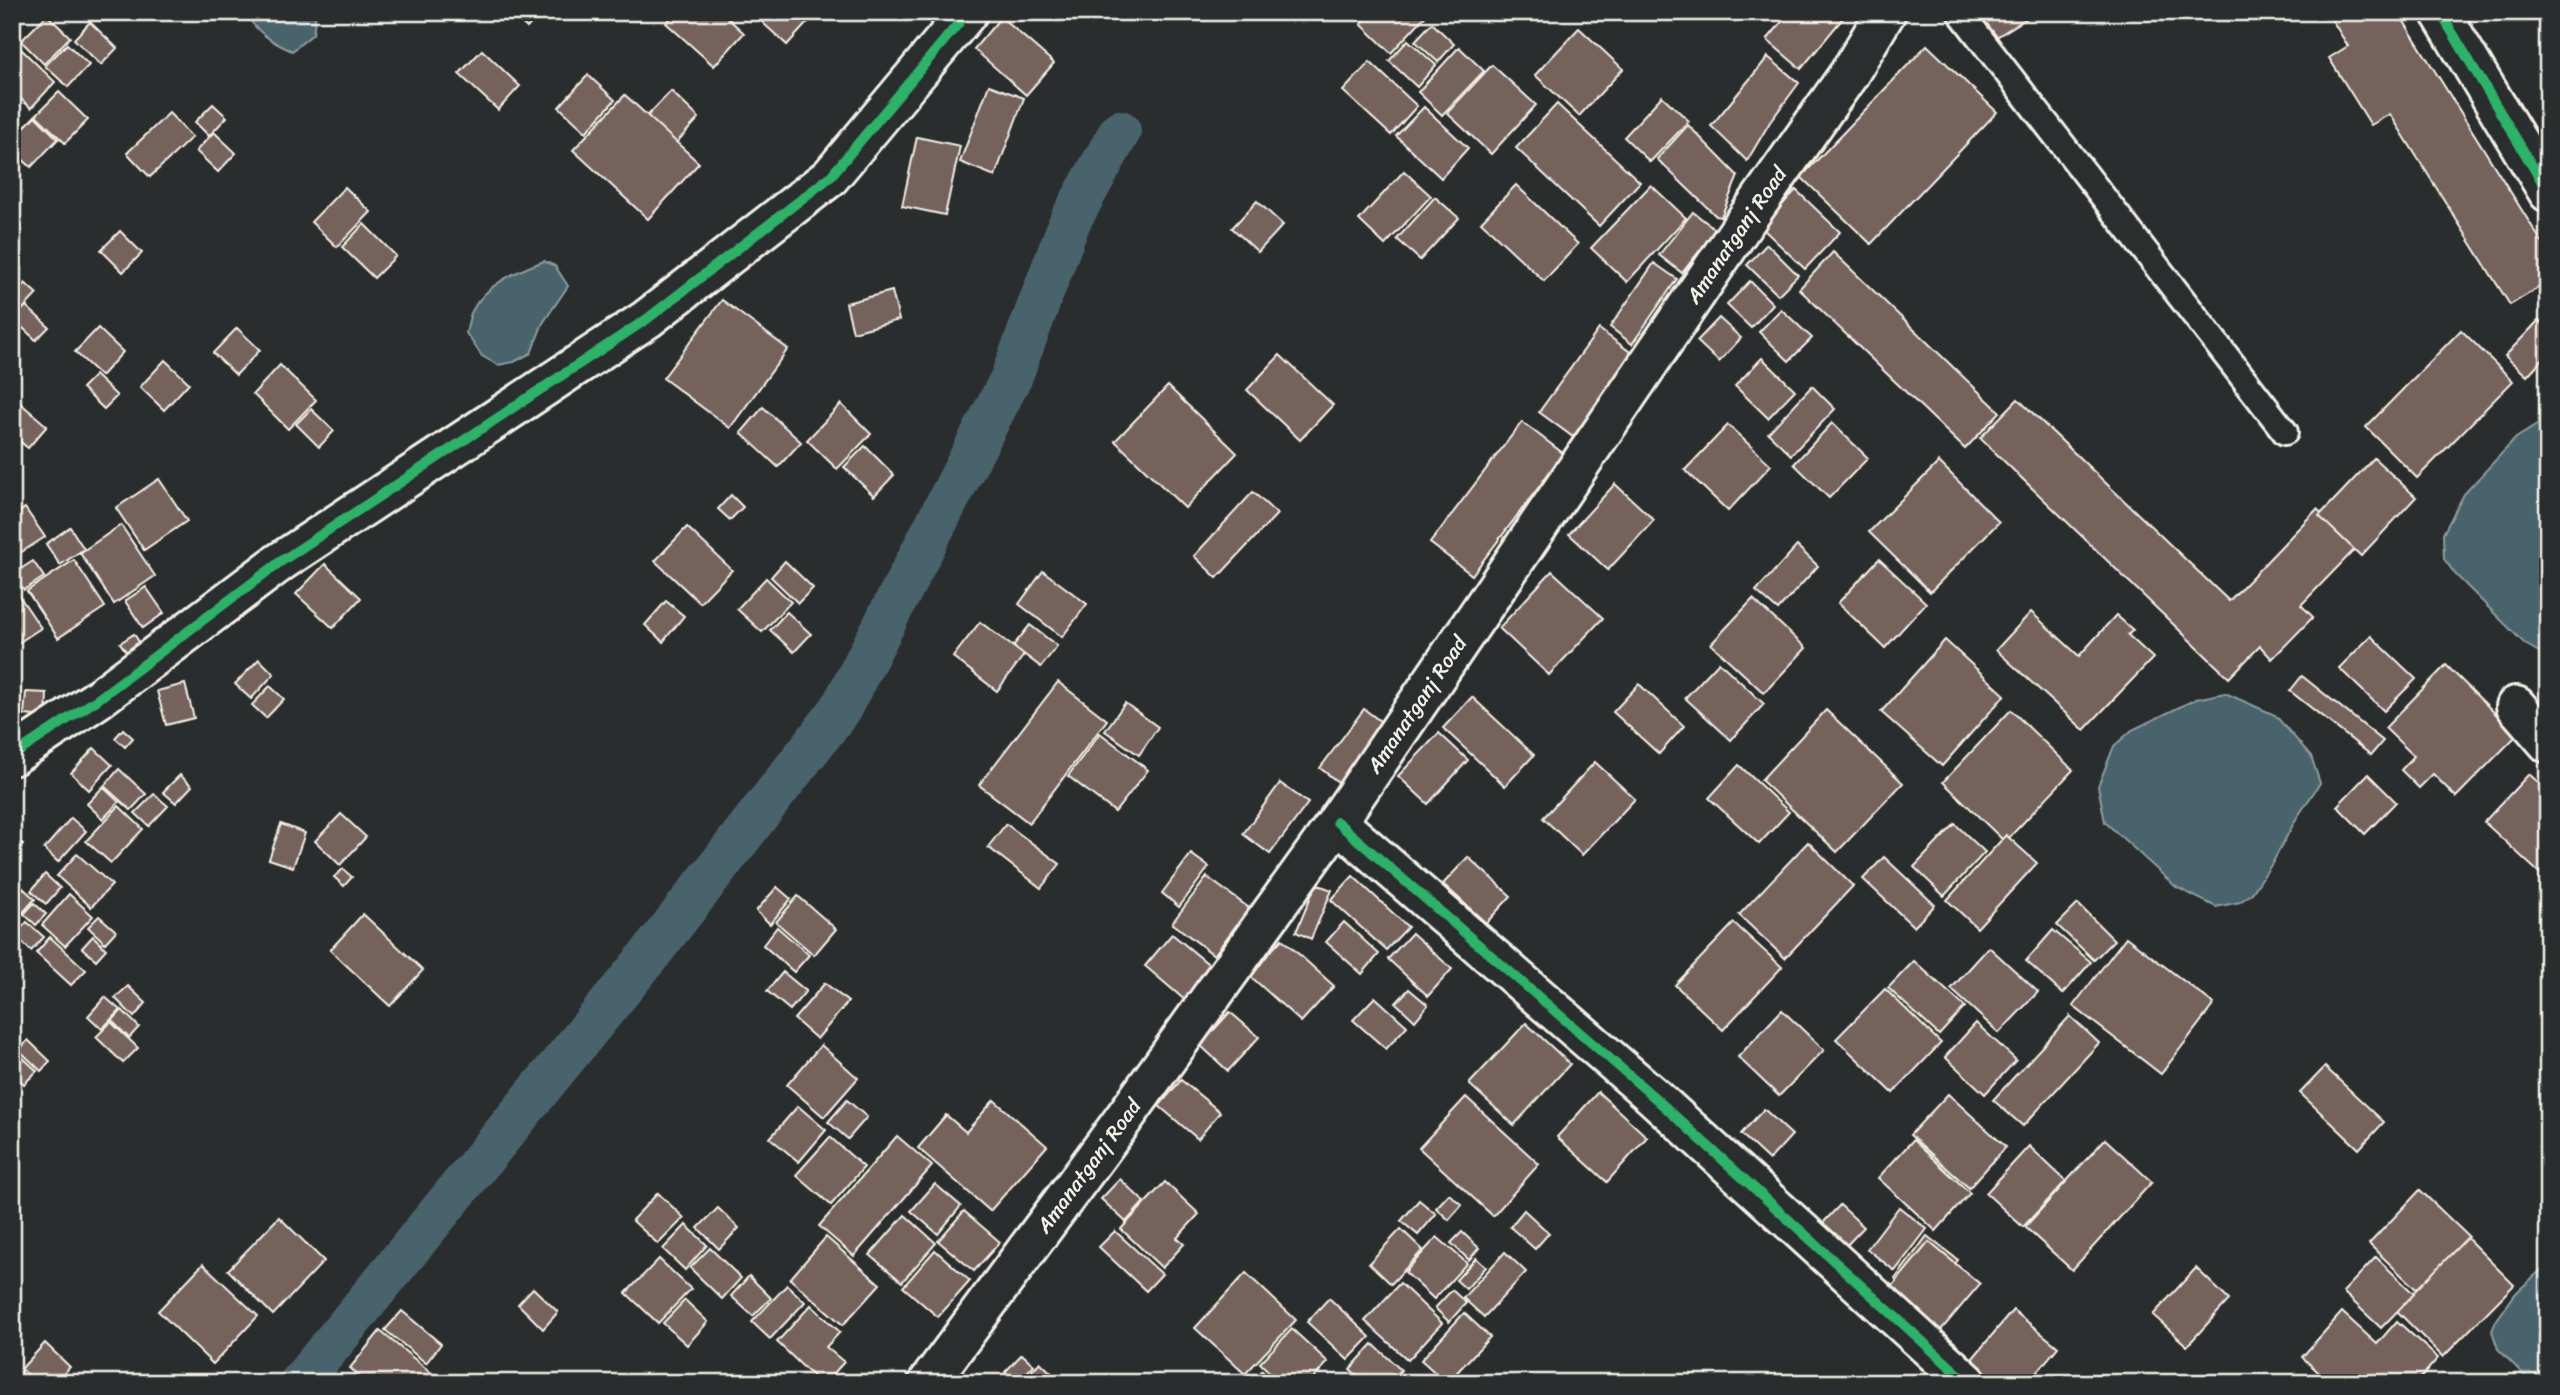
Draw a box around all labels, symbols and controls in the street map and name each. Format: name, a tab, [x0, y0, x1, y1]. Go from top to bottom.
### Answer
street label: Amanatganj Road	[1675, 157, 1798, 313]
street label: Amanatganj Road	[1355, 626, 1478, 782]
street label: Amanatganj Road	[1025, 1089, 1153, 1242]

